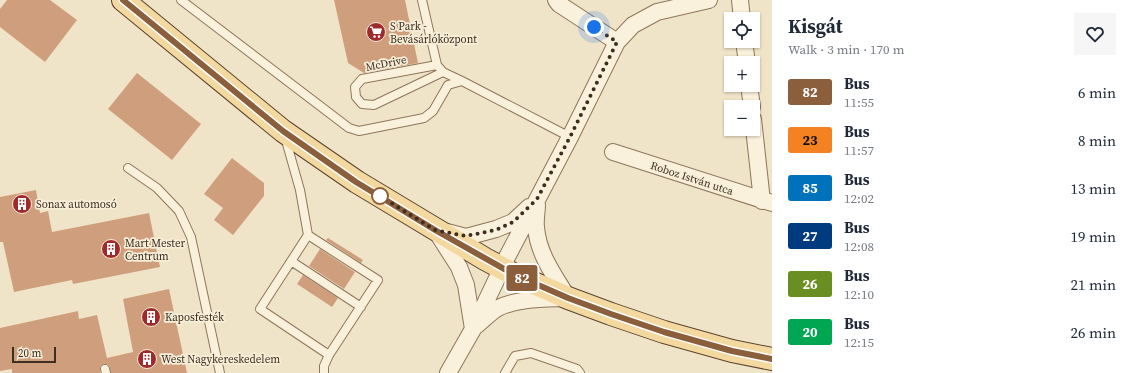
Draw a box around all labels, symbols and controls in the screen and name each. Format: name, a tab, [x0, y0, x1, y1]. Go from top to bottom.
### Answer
map controls	[724, 12, 760, 136]
button: locate	[724, 12, 760, 48]
text: Kisgát	[788, 13, 843, 39]
button: heart	[1074, 13, 1116, 55]
your location	[584, 17, 604, 37]
place label: S Park - Bevásárlóközpont	[390, 19, 477, 47]
supermarket icon: S Park - Bevásárlóközpont	[365, 21, 387, 43]
text: Walk · 3 min · 170 m	[788, 41, 904, 58]
street label: McDrive	[364, 52, 408, 75]
button: +	[724, 56, 760, 92]
text: Bus	[844, 73, 870, 94]
text: 82	[802, 82, 818, 102]
text: 6 min	[1078, 82, 1116, 103]
text: 11:55	[844, 94, 874, 111]
button: −	[724, 100, 760, 136]
text: Bus	[844, 121, 870, 142]
text: 23	[802, 130, 818, 150]
text: 8 min	[1078, 130, 1116, 151]
text: 11:57	[844, 142, 874, 159]
street label: Roboz István utca	[648, 158, 736, 199]
text: Bus	[844, 169, 870, 190]
text: 85	[802, 178, 818, 198]
text: 13 min	[1070, 178, 1116, 199]
unlabelled marker	[371, 187, 389, 205]
text: 12:02	[844, 190, 874, 207]
building icon: Sonax automosó	[11, 193, 33, 215]
place label: Sonax automosó	[36, 197, 117, 212]
text: Bus	[844, 217, 870, 238]
text: 27	[802, 226, 818, 246]
text: 19 min	[1070, 226, 1116, 247]
place label: Mart Mester Centrum	[125, 236, 186, 264]
building icon: Mart Mester Centrum	[100, 238, 122, 260]
text: 12:08	[844, 238, 874, 255]
line badge: 82	[504, 265, 540, 291]
text: Bus	[844, 265, 870, 286]
text: 82	[514, 268, 530, 288]
text: 26	[802, 274, 818, 294]
text: 21 min	[1070, 274, 1116, 295]
text: 12:10	[844, 286, 874, 303]
building icon: Kaposfesték	[140, 306, 162, 328]
place label: Kaposfesték	[165, 310, 225, 325]
text: Bus	[844, 313, 870, 334]
text: 20	[802, 322, 818, 342]
text: 26 min	[1070, 322, 1116, 343]
text: 12:15	[844, 334, 874, 351]
scale bar	[12, 345, 56, 364]
text: 20 m	[18, 346, 41, 361]
building icon: West Nagykereskedelem	[136, 348, 158, 370]
place label: West Nagykereskedelem	[161, 352, 280, 367]

